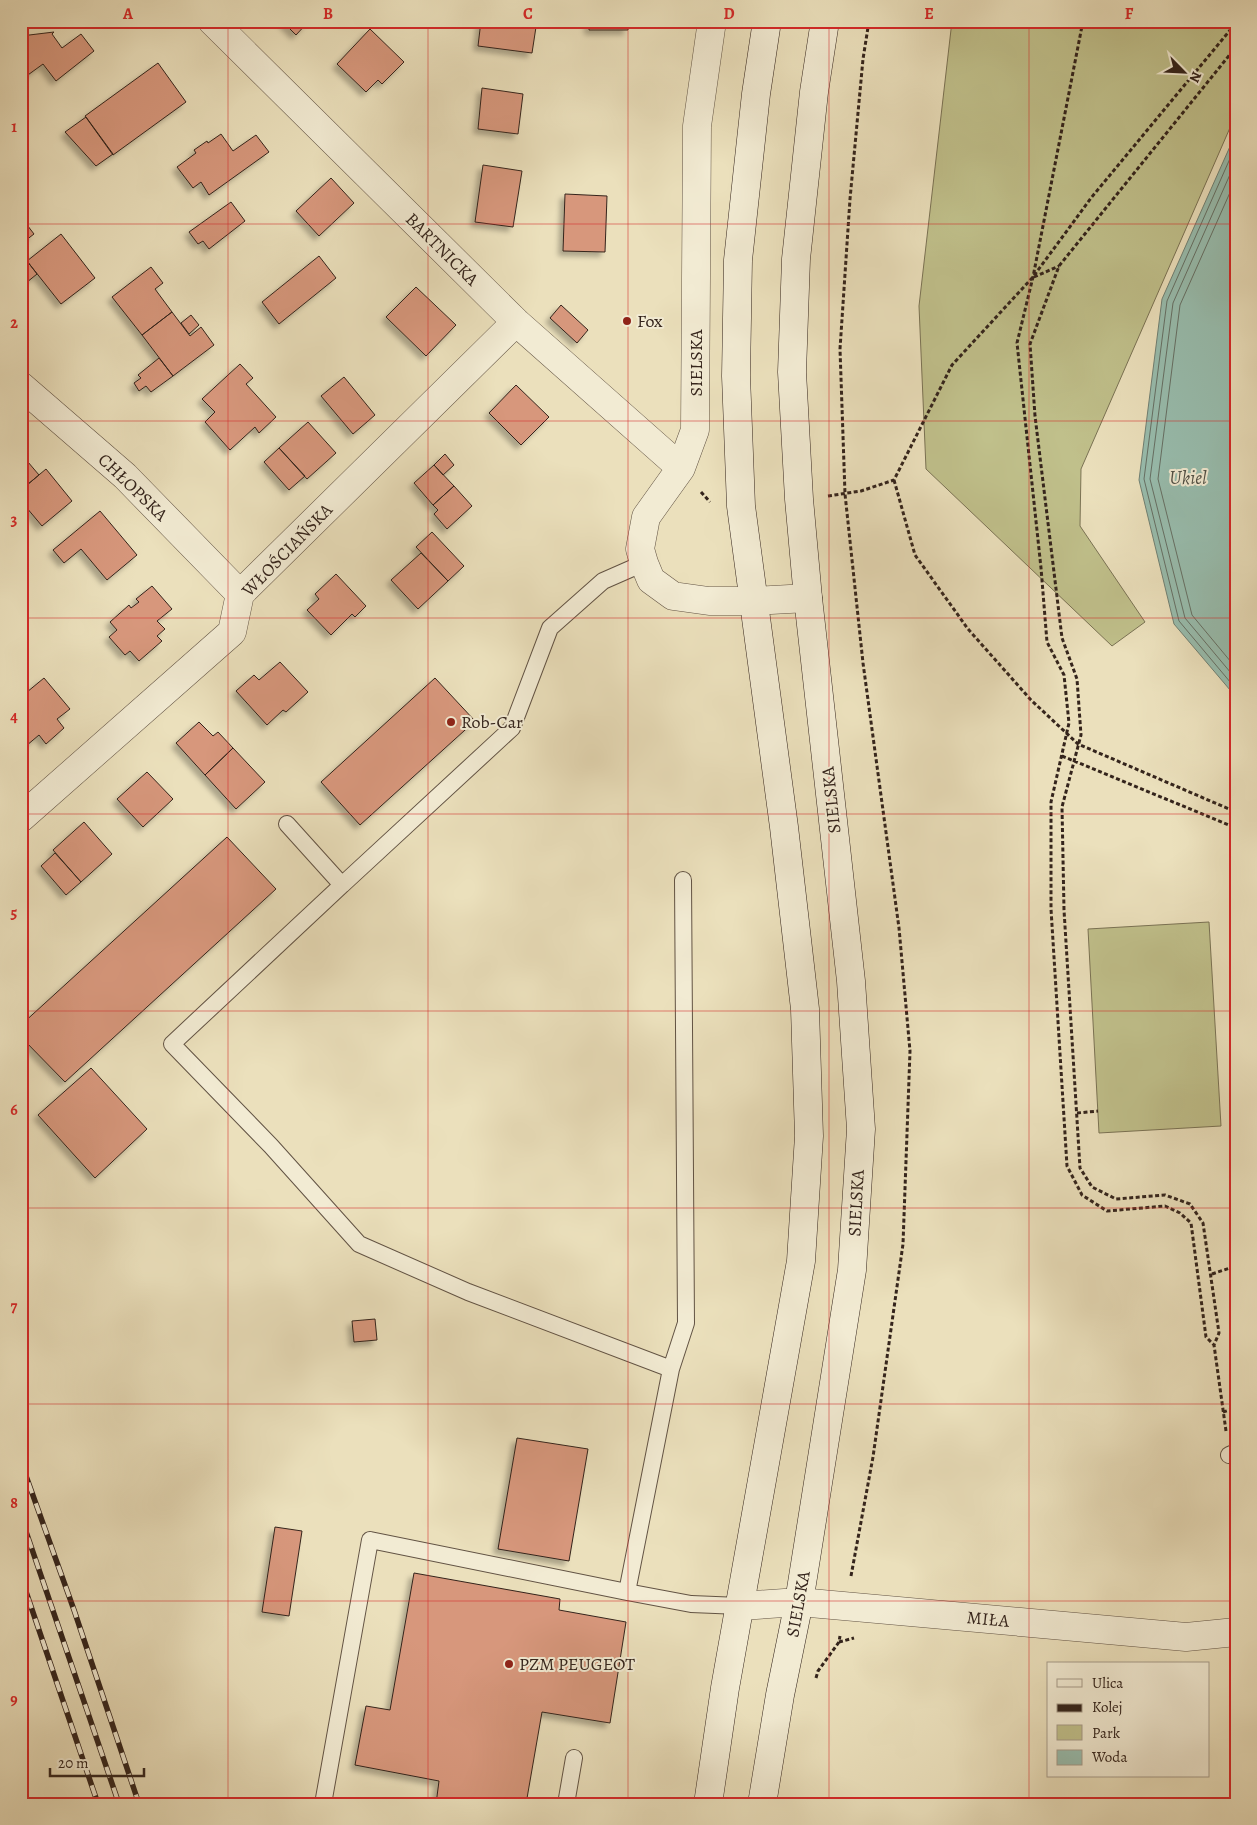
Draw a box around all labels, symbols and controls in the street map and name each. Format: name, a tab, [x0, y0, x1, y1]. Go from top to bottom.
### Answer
text: A	[122, 3, 134, 25]
text: B	[323, 3, 333, 25]
text: C	[523, 3, 533, 25]
text: D	[723, 3, 735, 25]
text: E	[924, 3, 934, 25]
text: F	[1125, 3, 1134, 25]
north arrow	[1160, 48, 1210, 98]
text: N	[1185, 69, 1206, 86]
text: 1	[11, 116, 17, 138]
street label: BARTNICKA	[400, 207, 484, 291]
place label: Fox	[637, 309, 663, 333]
text: 2	[10, 312, 18, 334]
marker: Fox	[621, 315, 633, 327]
street label: SIELSKA	[684, 329, 708, 396]
street label: CHŁOPSKA	[93, 448, 173, 527]
water label: Ukiel	[1169, 465, 1207, 491]
street label: WŁOŚCIAŃSKA	[236, 498, 338, 603]
text: 3	[11, 509, 18, 531]
text: 4	[10, 706, 18, 728]
place label: Rob-Car	[461, 710, 523, 734]
marker: Rob-Car	[445, 716, 457, 728]
street label: SIELSKA	[816, 765, 846, 835]
text: 5	[11, 902, 18, 924]
text: 6	[10, 1099, 18, 1121]
street label: SIELSKA	[842, 1168, 870, 1237]
text: 7	[11, 1296, 18, 1318]
text: 8	[10, 1492, 18, 1514]
street label: SIELSKA	[780, 1569, 816, 1639]
street label: MIŁA	[966, 1605, 1011, 1633]
place label: PZM PEUGEOT	[519, 1652, 635, 1676]
marker: PZM PEUGEOT	[503, 1658, 515, 1670]
legend	[1047, 1662, 1210, 1778]
text: Ulica	[1092, 1673, 1123, 1693]
text: 9	[10, 1689, 18, 1711]
text: Kolej	[1092, 1697, 1123, 1717]
text: Park	[1092, 1723, 1121, 1743]
scale bar	[50, 1745, 144, 1777]
text: Woda	[1091, 1747, 1127, 1767]
text: 20 m	[58, 1753, 89, 1773]

